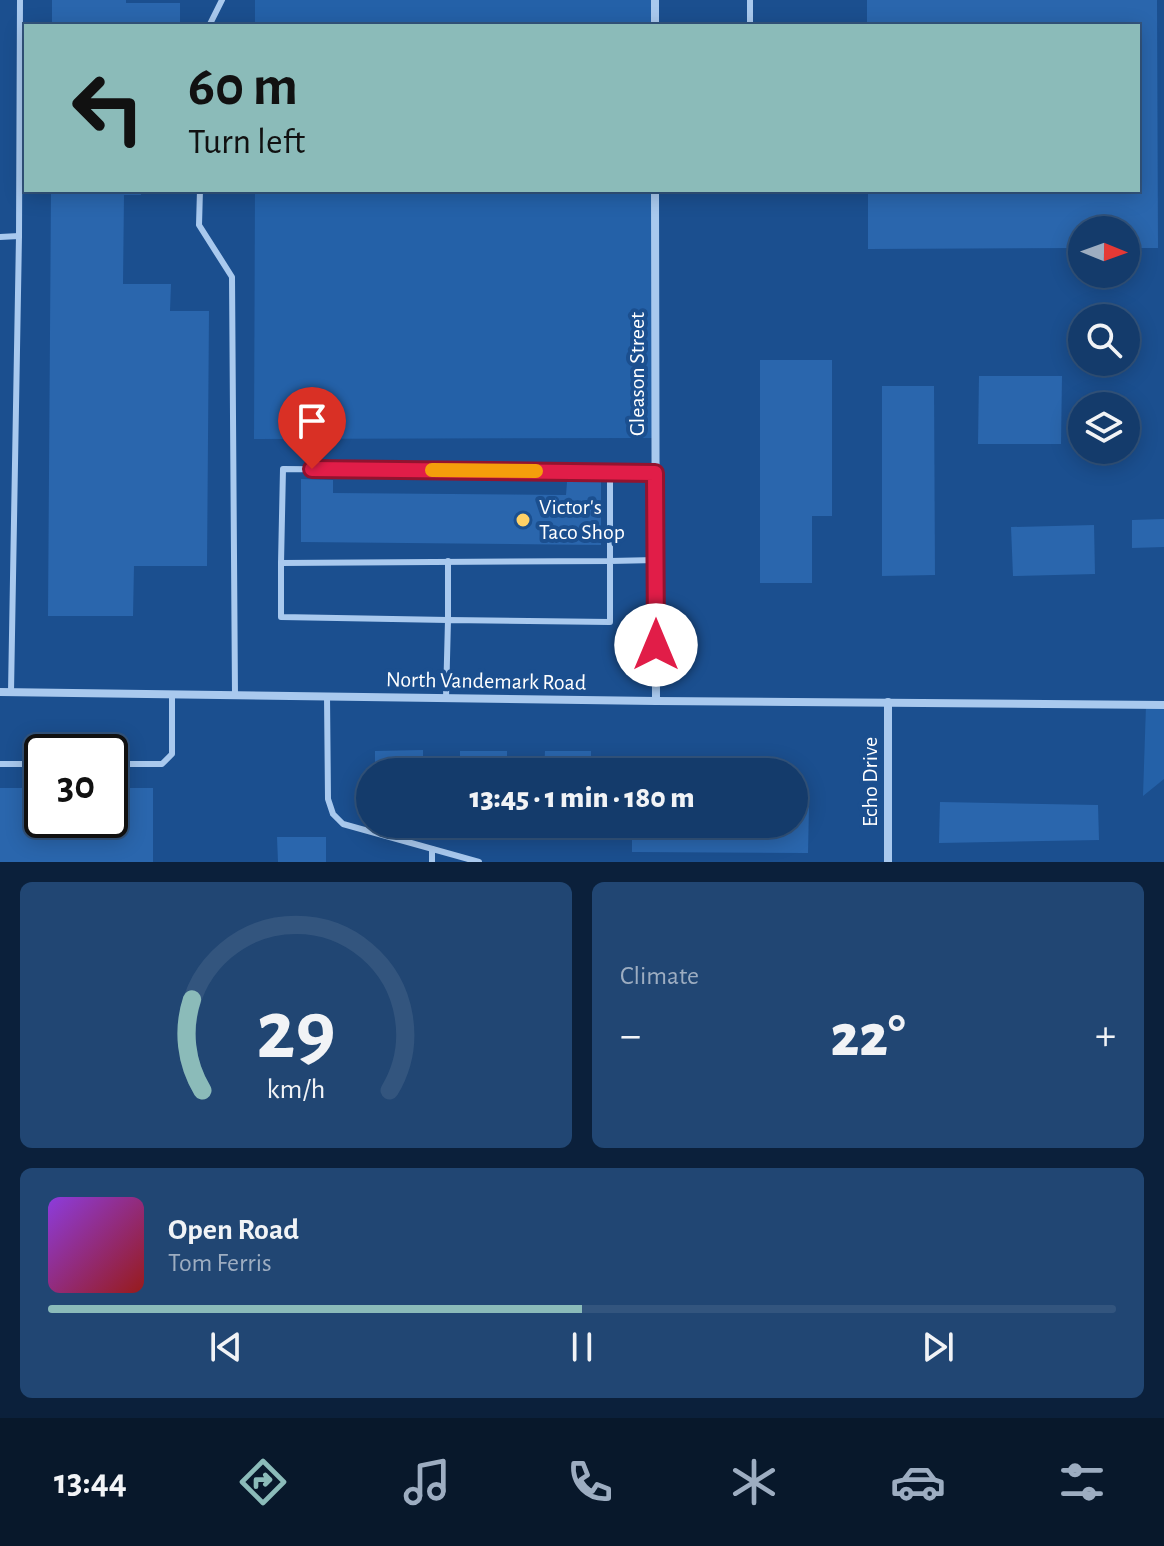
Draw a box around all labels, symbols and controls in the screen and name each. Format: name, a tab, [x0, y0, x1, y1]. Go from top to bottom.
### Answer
icon: left	[56, 56, 160, 160]
text: 60 m	[188, 59, 298, 115]
text: Turn left	[188, 124, 305, 160]
north arrow	[1068, 216, 1140, 288]
map controls	[1068, 216, 1140, 464]
button: search	[1068, 304, 1140, 376]
street label: Gleason Street	[626, 312, 648, 436]
pin	[278, 387, 346, 469]
button: layers	[1068, 392, 1140, 464]
icon: arrive	[290, 399, 334, 443]
place label: Victor's Taco Shop	[539, 496, 625, 543]
marker: Victor's Taco Shop	[514, 511, 532, 529]
position arrow	[614, 603, 698, 687]
street label: North Vandemark Road	[386, 668, 586, 694]
speed limit sign: 30	[24, 734, 128, 838]
street label: Echo Drive	[859, 737, 881, 827]
text: 13:45 · 1 min · 180 m	[470, 783, 694, 813]
text: Climate	[620, 963, 699, 989]
text: 29	[256, 990, 336, 1074]
text: 22°	[831, 1007, 906, 1067]
text: −	[620, 1014, 641, 1058]
text: +	[1095, 1014, 1116, 1058]
text: km/h	[267, 1075, 325, 1104]
text: Open Road	[168, 1215, 299, 1245]
text: Tom Ferris	[168, 1250, 272, 1276]
icon: previous	[204, 1325, 248, 1369]
icon: pause	[560, 1325, 604, 1369]
icon: next	[916, 1325, 960, 1369]
icon: directions	[235, 1454, 291, 1510]
icon: music	[399, 1454, 455, 1510]
icon: phone	[562, 1454, 618, 1510]
icon: climate	[726, 1454, 782, 1510]
icon: car	[890, 1454, 946, 1510]
icon: filters	[1054, 1454, 1110, 1510]
text: 13:44	[54, 1464, 127, 1500]

